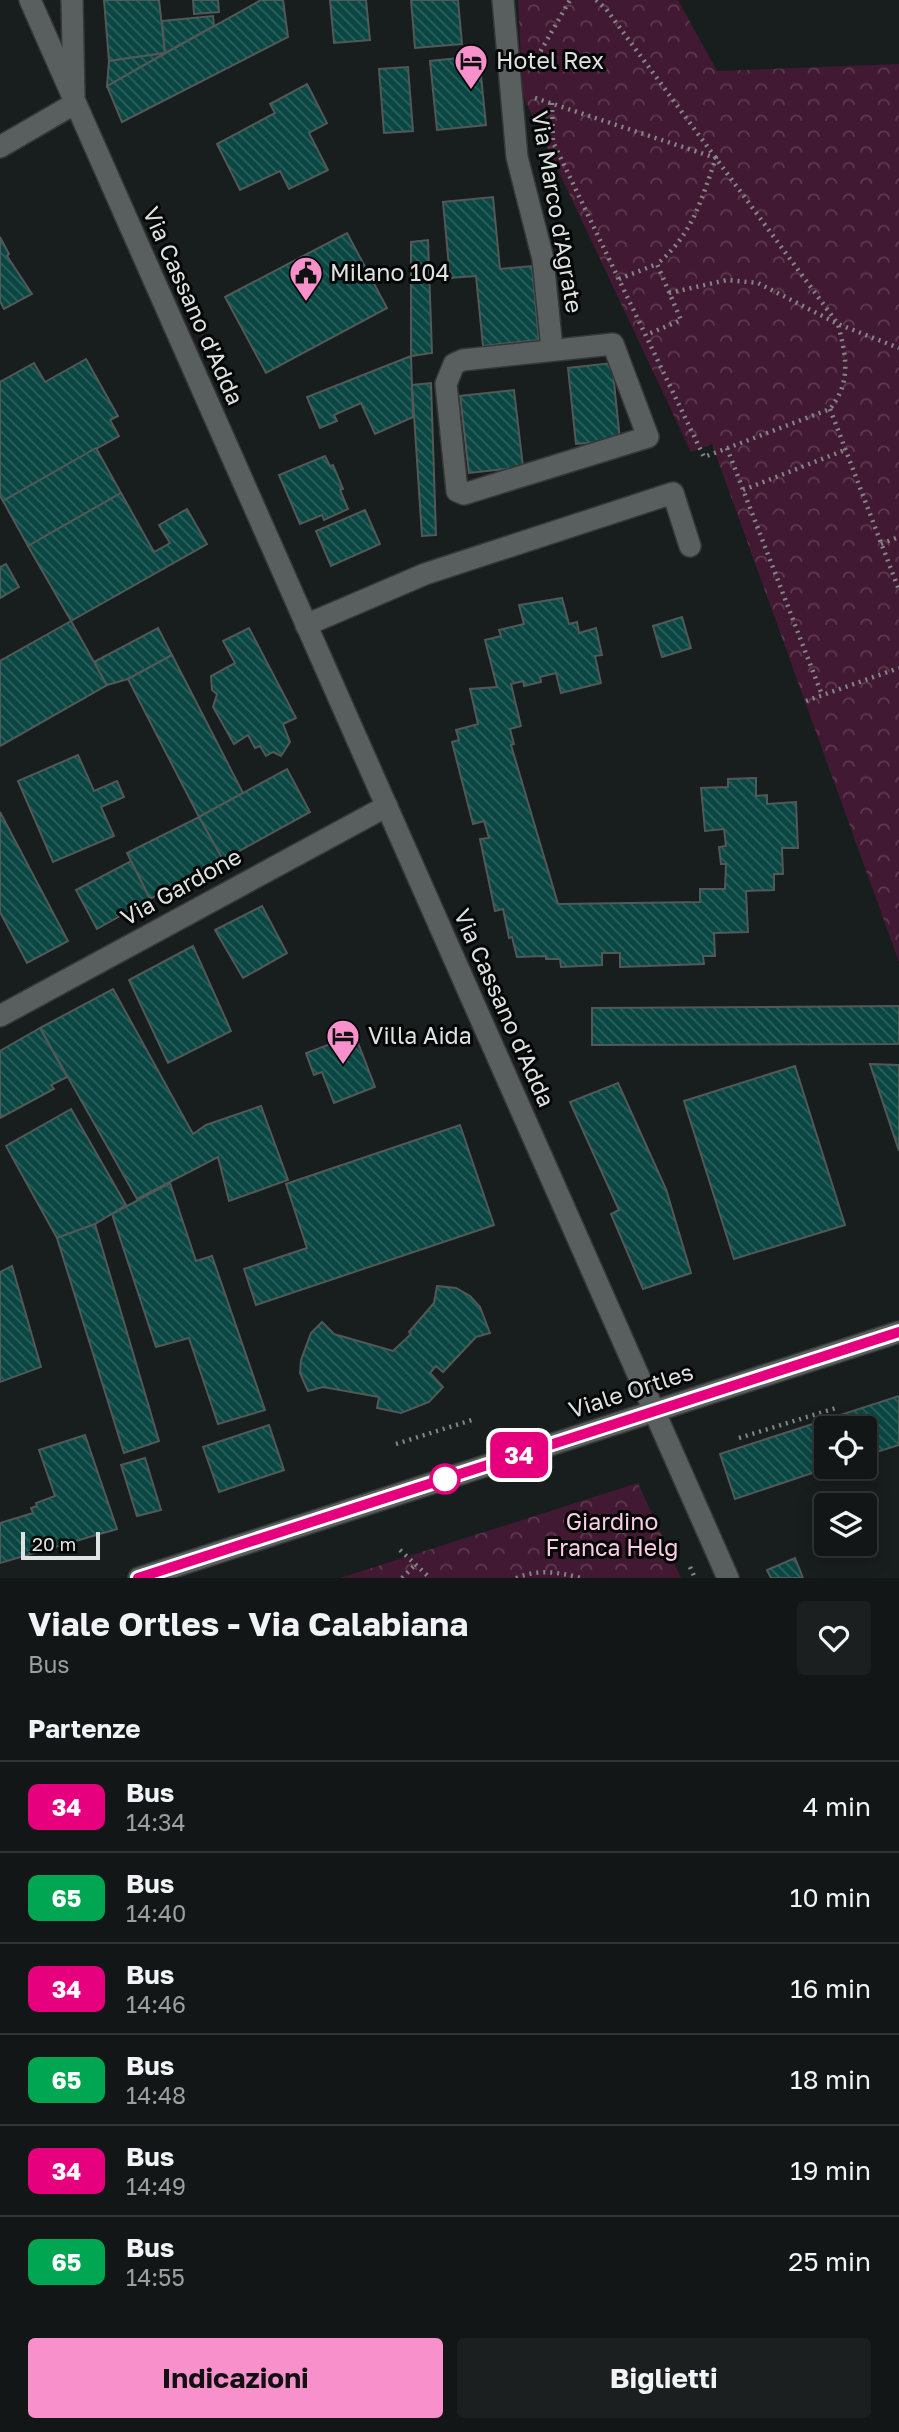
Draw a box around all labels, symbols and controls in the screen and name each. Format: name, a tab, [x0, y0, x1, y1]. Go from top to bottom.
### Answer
hotel icon: Hotel Rex	[452, 42, 490, 91]
place label: Hotel Rex	[496, 46, 604, 74]
street label: Via Marco d'Agrate	[526, 109, 590, 315]
street label: Via Cassano d'Adda	[138, 202, 250, 409]
public building icon: Milano 104	[287, 254, 325, 303]
place label: Milano 104	[330, 258, 449, 286]
street label: Via Gardone	[115, 841, 246, 931]
street label: Via Cassano d'Adda	[449, 904, 561, 1111]
hotel icon: Villa Aida	[324, 1017, 362, 1066]
place label: Villa Aida	[368, 1021, 472, 1049]
street label: Viale Ortles	[565, 1357, 696, 1423]
map controls	[814, 1416, 877, 1556]
button: locate	[814, 1416, 877, 1479]
line badge: 34	[488, 1432, 550, 1478]
text: 34	[504, 1440, 534, 1469]
unlabelled marker	[430, 1464, 460, 1494]
button: layers	[814, 1493, 877, 1556]
park label: Giardino Franca Helg	[546, 1507, 678, 1561]
scale bar	[21, 1529, 100, 1561]
text: 20 m	[32, 1532, 76, 1555]
button: heart	[797, 1601, 871, 1675]
text: Viale Ortles - Via Calabiana	[28, 1604, 468, 1643]
text: Bus	[28, 1650, 70, 1678]
text: Partenze	[28, 1713, 141, 1744]
text: Bus	[126, 1777, 174, 1808]
text: 4 min	[803, 1791, 871, 1822]
text: 34	[52, 1792, 81, 1821]
text: 14:34	[126, 1808, 186, 1836]
text: Bus	[126, 1868, 174, 1899]
text: 10 min	[790, 1882, 871, 1913]
text: 65	[52, 1883, 81, 1912]
text: 14:40	[126, 1899, 186, 1927]
text: Bus	[126, 1959, 174, 1990]
text: 16 min	[790, 1973, 871, 2004]
text: 34	[52, 1974, 81, 2003]
text: 14:46	[126, 1990, 186, 2018]
text: Bus	[126, 2050, 174, 2081]
text: 18 min	[790, 2064, 871, 2095]
text: 65	[52, 2065, 81, 2094]
text: 14:48	[126, 2081, 186, 2109]
text: Bus	[126, 2141, 174, 2172]
text: 19 min	[790, 2155, 871, 2186]
text: 34	[52, 2156, 81, 2185]
text: 14:49	[126, 2172, 186, 2200]
text: Bus	[126, 2232, 174, 2263]
text: 25 min	[788, 2246, 871, 2277]
text: 65	[52, 2247, 81, 2276]
text: 14:55	[126, 2263, 185, 2291]
button: Indicazioni	[28, 2338, 443, 2418]
button: Biglietti	[457, 2338, 871, 2418]

